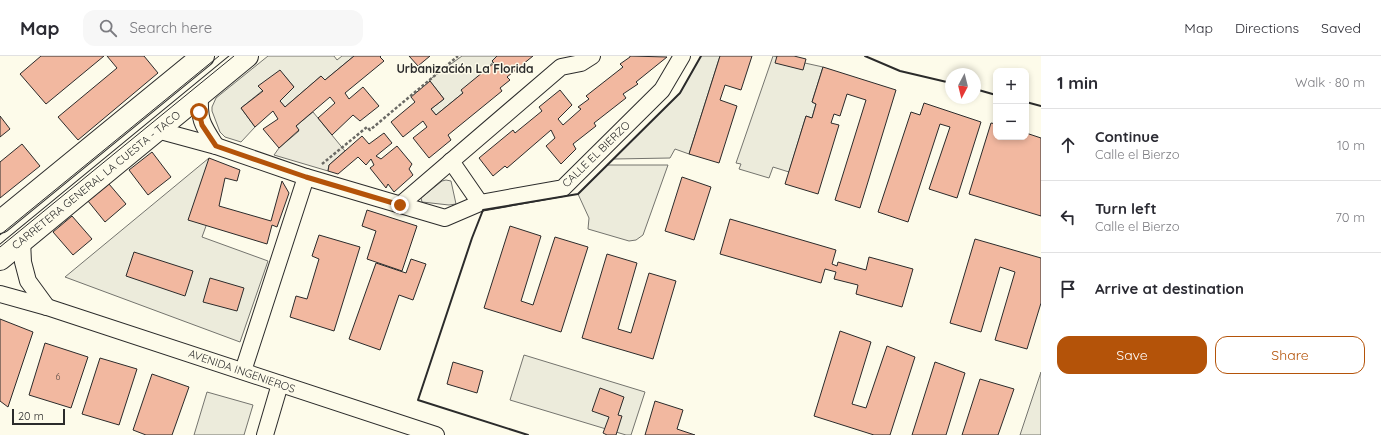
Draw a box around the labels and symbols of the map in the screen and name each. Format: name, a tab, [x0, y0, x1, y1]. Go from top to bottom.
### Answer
district label: Urbanización La Florida	[396, 61, 534, 76]
north arrow	[945, 68, 981, 104]
route start	[190, 103, 208, 121]
street label: CARRETERA GENERAL LA CUESTA - TACO	[9, 108, 183, 252]
street label: CALLE EL BIERZO	[559, 118, 633, 190]
route end	[391, 196, 409, 214]
street label: AVENIDA INGENIEROS	[187, 346, 297, 396]
house number: 6	[56, 371, 61, 382]
scale bar	[12, 407, 65, 426]

